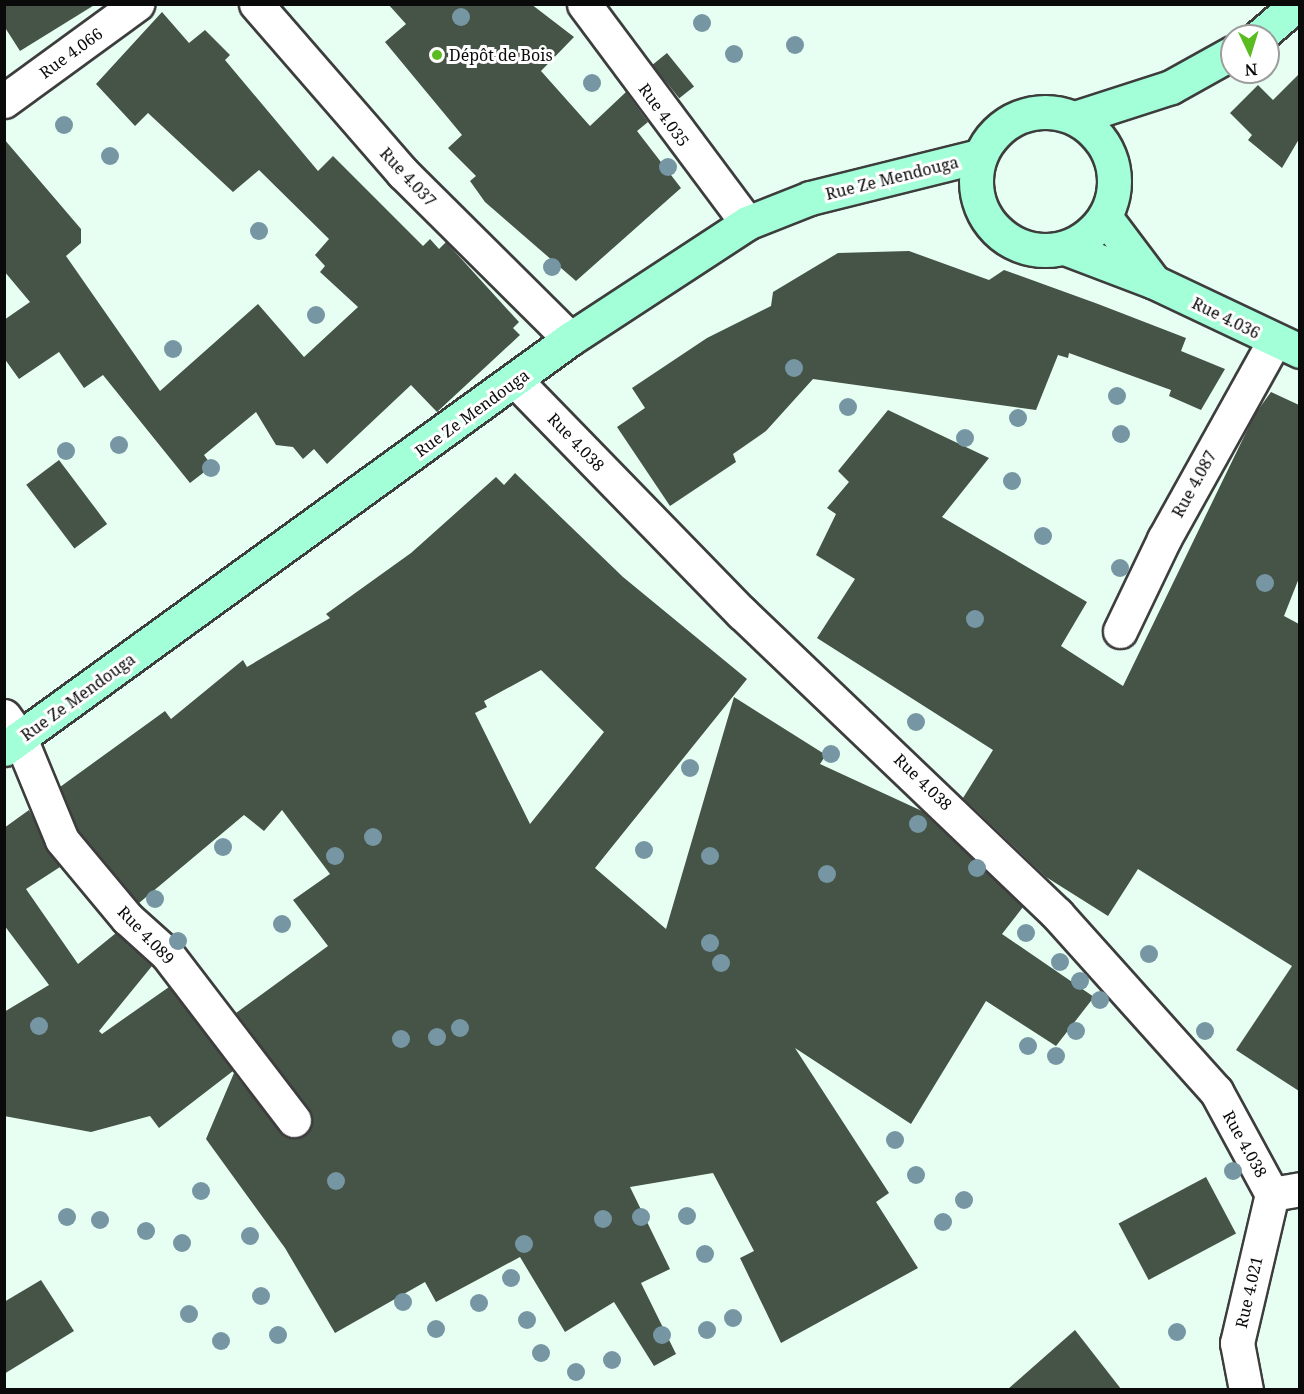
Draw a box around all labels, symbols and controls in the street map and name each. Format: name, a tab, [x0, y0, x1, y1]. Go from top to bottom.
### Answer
street label: Rue 4.066	[36, 24, 106, 82]
north arrow	[1220, 24, 1280, 84]
place label: Dépôt de Bois	[449, 45, 553, 65]
marker: Dépôt de Bois	[430, 48, 444, 62]
text: N	[1244, 59, 1258, 81]
street label: Rue 4.035	[635, 80, 693, 150]
street label: Rue 4.037	[376, 144, 440, 210]
street label: Rue Ze Mendouga	[824, 152, 960, 204]
street label: Rue 4.036	[1189, 293, 1263, 343]
street label: Rue Ze Mendouga	[411, 365, 533, 461]
street label: Rue 4.038	[544, 409, 608, 475]
street label: Rue 4.087	[1168, 447, 1220, 521]
street label: Rue Ze Mendouga	[17, 649, 139, 745]
street label: Rue 4.038	[890, 750, 956, 814]
street label: Rue 4.089	[114, 902, 178, 968]
street label: Rue 4.038	[1219, 1107, 1271, 1181]
street label: Rue 4.021	[1231, 1254, 1267, 1330]

